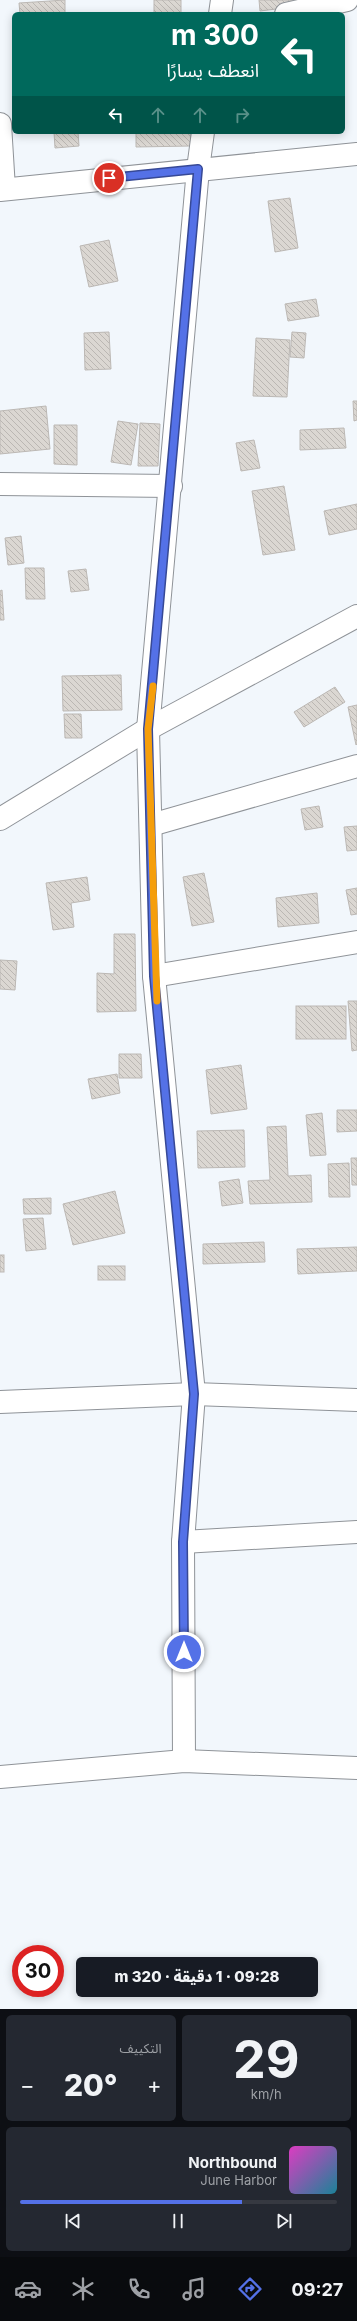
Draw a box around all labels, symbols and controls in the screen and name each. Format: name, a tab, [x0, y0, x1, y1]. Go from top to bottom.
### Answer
text: 300 m	[171, 18, 259, 52]
icon: left	[273, 28, 325, 80]
text: انعطف يسارًا	[167, 60, 259, 81]
icon: left	[105, 104, 127, 126]
icon: ahead	[147, 104, 169, 126]
icon: ahead	[189, 104, 211, 126]
icon: right	[231, 104, 253, 126]
pin	[92, 161, 126, 195]
icon: arrive	[98, 167, 120, 189]
position arrow	[163, 1631, 205, 1673]
speed limit sign: 30	[12, 1945, 64, 1997]
text: 09:28 · 1 دقيقة · 320 m	[115, 1967, 279, 1986]
text: 29	[233, 2028, 300, 2091]
text: التكييف	[120, 2040, 162, 2056]
text: 20°	[64, 2067, 118, 2103]
text: −	[20, 2072, 35, 2098]
text: +	[147, 2072, 162, 2098]
text: km/h	[251, 2086, 282, 2102]
text: Northbound	[188, 2153, 277, 2172]
text: June Harbor	[200, 2172, 277, 2188]
icon: previous	[62, 2210, 84, 2232]
icon: pause	[167, 2210, 189, 2232]
icon: next	[273, 2210, 295, 2232]
icon: car	[14, 2275, 42, 2303]
icon: climate	[69, 2275, 97, 2303]
icon: phone	[125, 2275, 153, 2303]
icon: music	[180, 2275, 208, 2303]
icon: directions	[236, 2275, 264, 2303]
text: 09:27	[292, 2279, 343, 2300]

